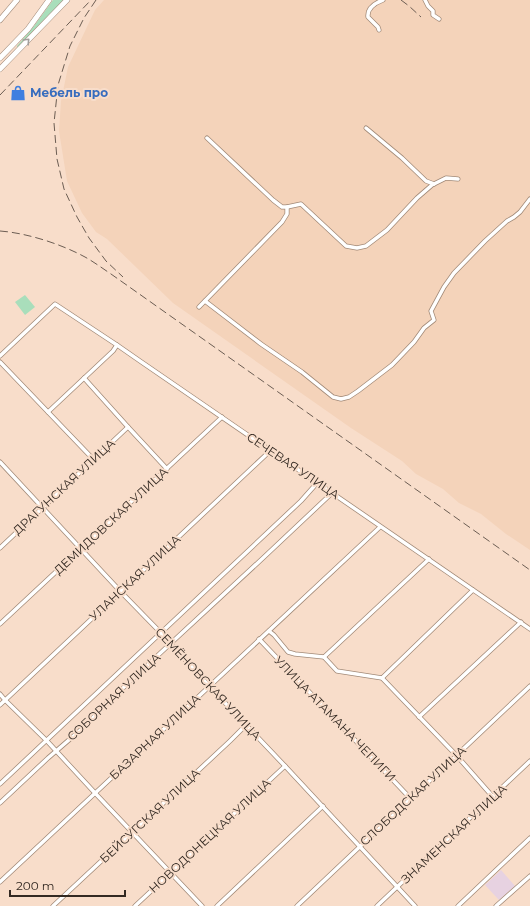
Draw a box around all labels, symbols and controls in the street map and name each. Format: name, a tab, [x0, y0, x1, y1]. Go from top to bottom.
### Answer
one-way arrow	[22, 38, 30, 46]
shop icon: Мебель про	[9, 84, 27, 102]
place label: Мебель про	[30, 85, 108, 100]
street label: СЕЧЕВАЯ УЛИЦА	[244, 429, 342, 502]
street label: ДРАГУНСКАЯ УЛИЦА	[10, 435, 118, 538]
street label: ДЕМИДОВСКАЯ УЛИЦА	[50, 464, 171, 577]
street label: УЛАНСКАЯ УЛИЦА	[86, 531, 183, 624]
street label: СЕМЁНОВСКАЯ УЛИЦА	[152, 624, 264, 743]
street label: СОБОРНАЯ УЛИЦА	[64, 649, 163, 744]
street label: УЛИЦА АТАМАНА ЧЕПИГИ	[271, 653, 399, 785]
street label: БАЗАРНАЯ УЛИЦА	[106, 691, 203, 783]
street label: СЛОБОДСКАЯ УЛИЦА	[357, 743, 469, 849]
street label: БЕЙСУГСКАЯ УЛИЦА	[96, 765, 203, 866]
street label: НОВОДОНЕЦКАЯ УЛИЦА	[146, 775, 274, 896]
street label: ЗНАМЕНСКАЯ УЛИЦА	[398, 781, 510, 886]
scale bar	[10, 872, 125, 898]
text: 200 m	[16, 878, 55, 893]

